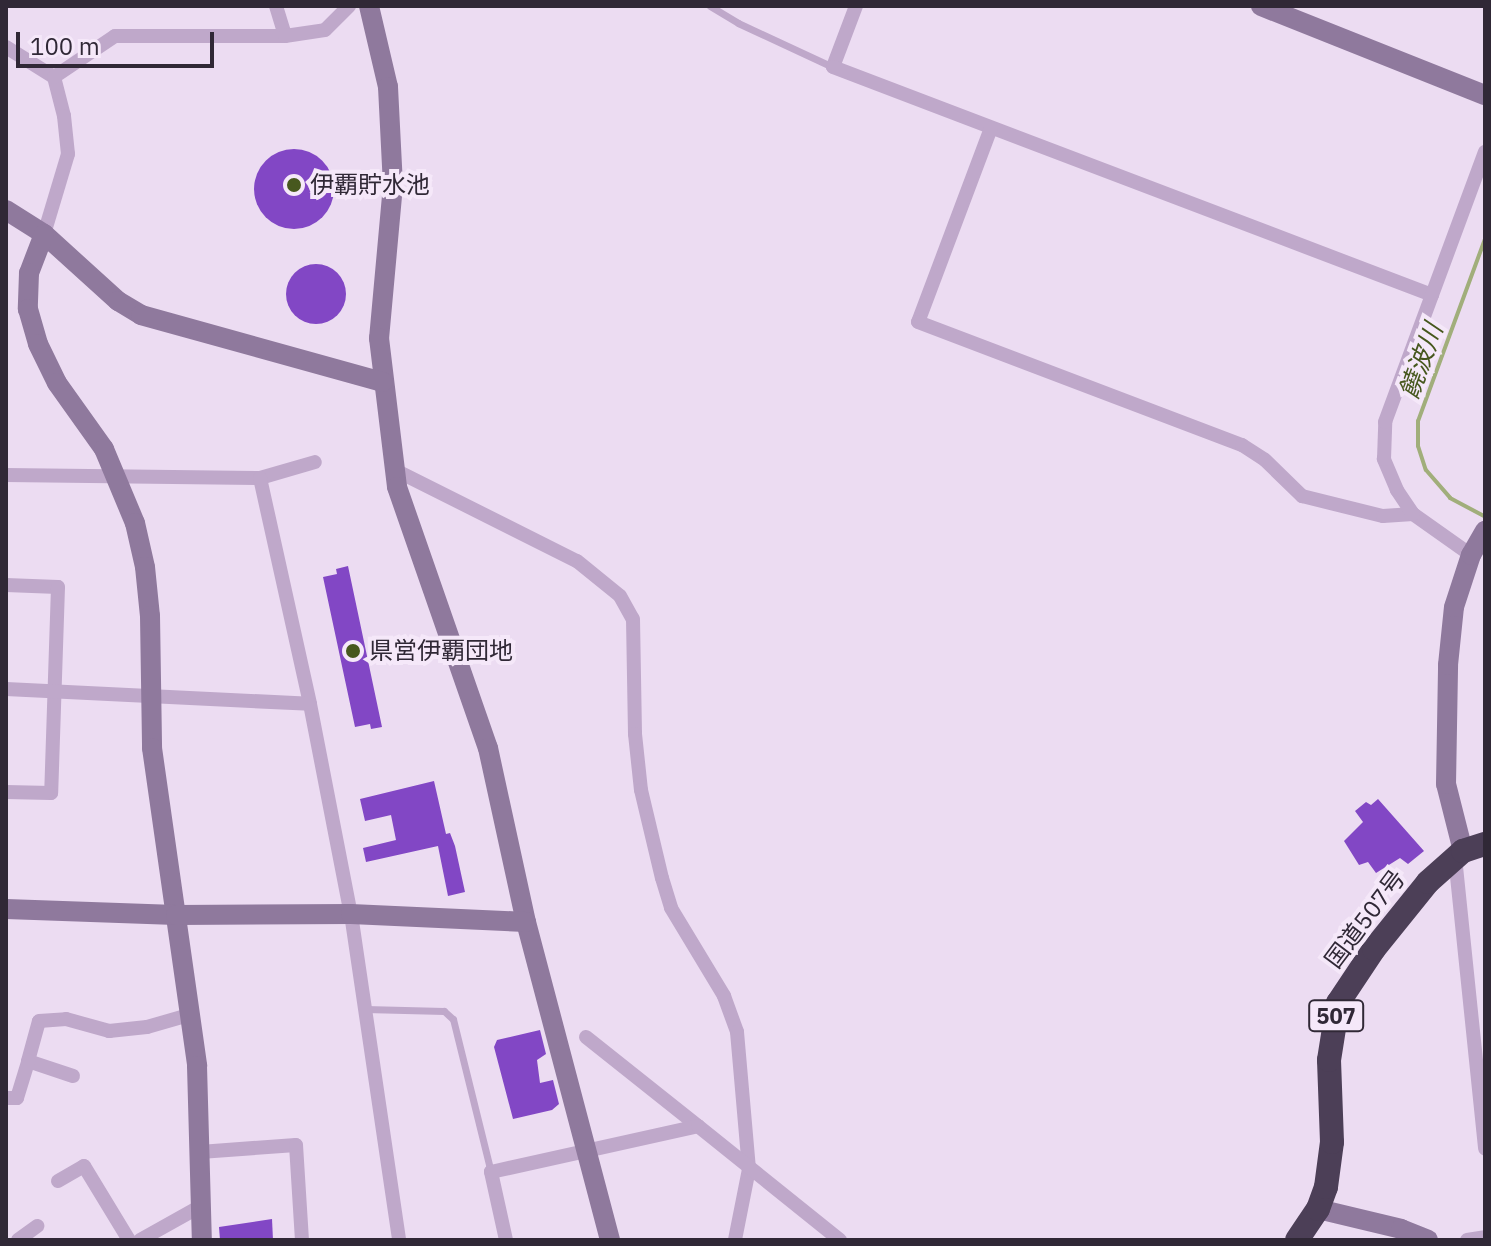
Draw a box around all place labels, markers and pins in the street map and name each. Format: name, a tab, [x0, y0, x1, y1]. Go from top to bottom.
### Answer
place label: 伊覇貯水池	[310, 171, 430, 199]
marker: 伊覇貯水池	[285, 176, 303, 194]
place label: 県営伊覇団地	[369, 637, 513, 665]
marker: 県営伊覇団地	[344, 642, 362, 660]

